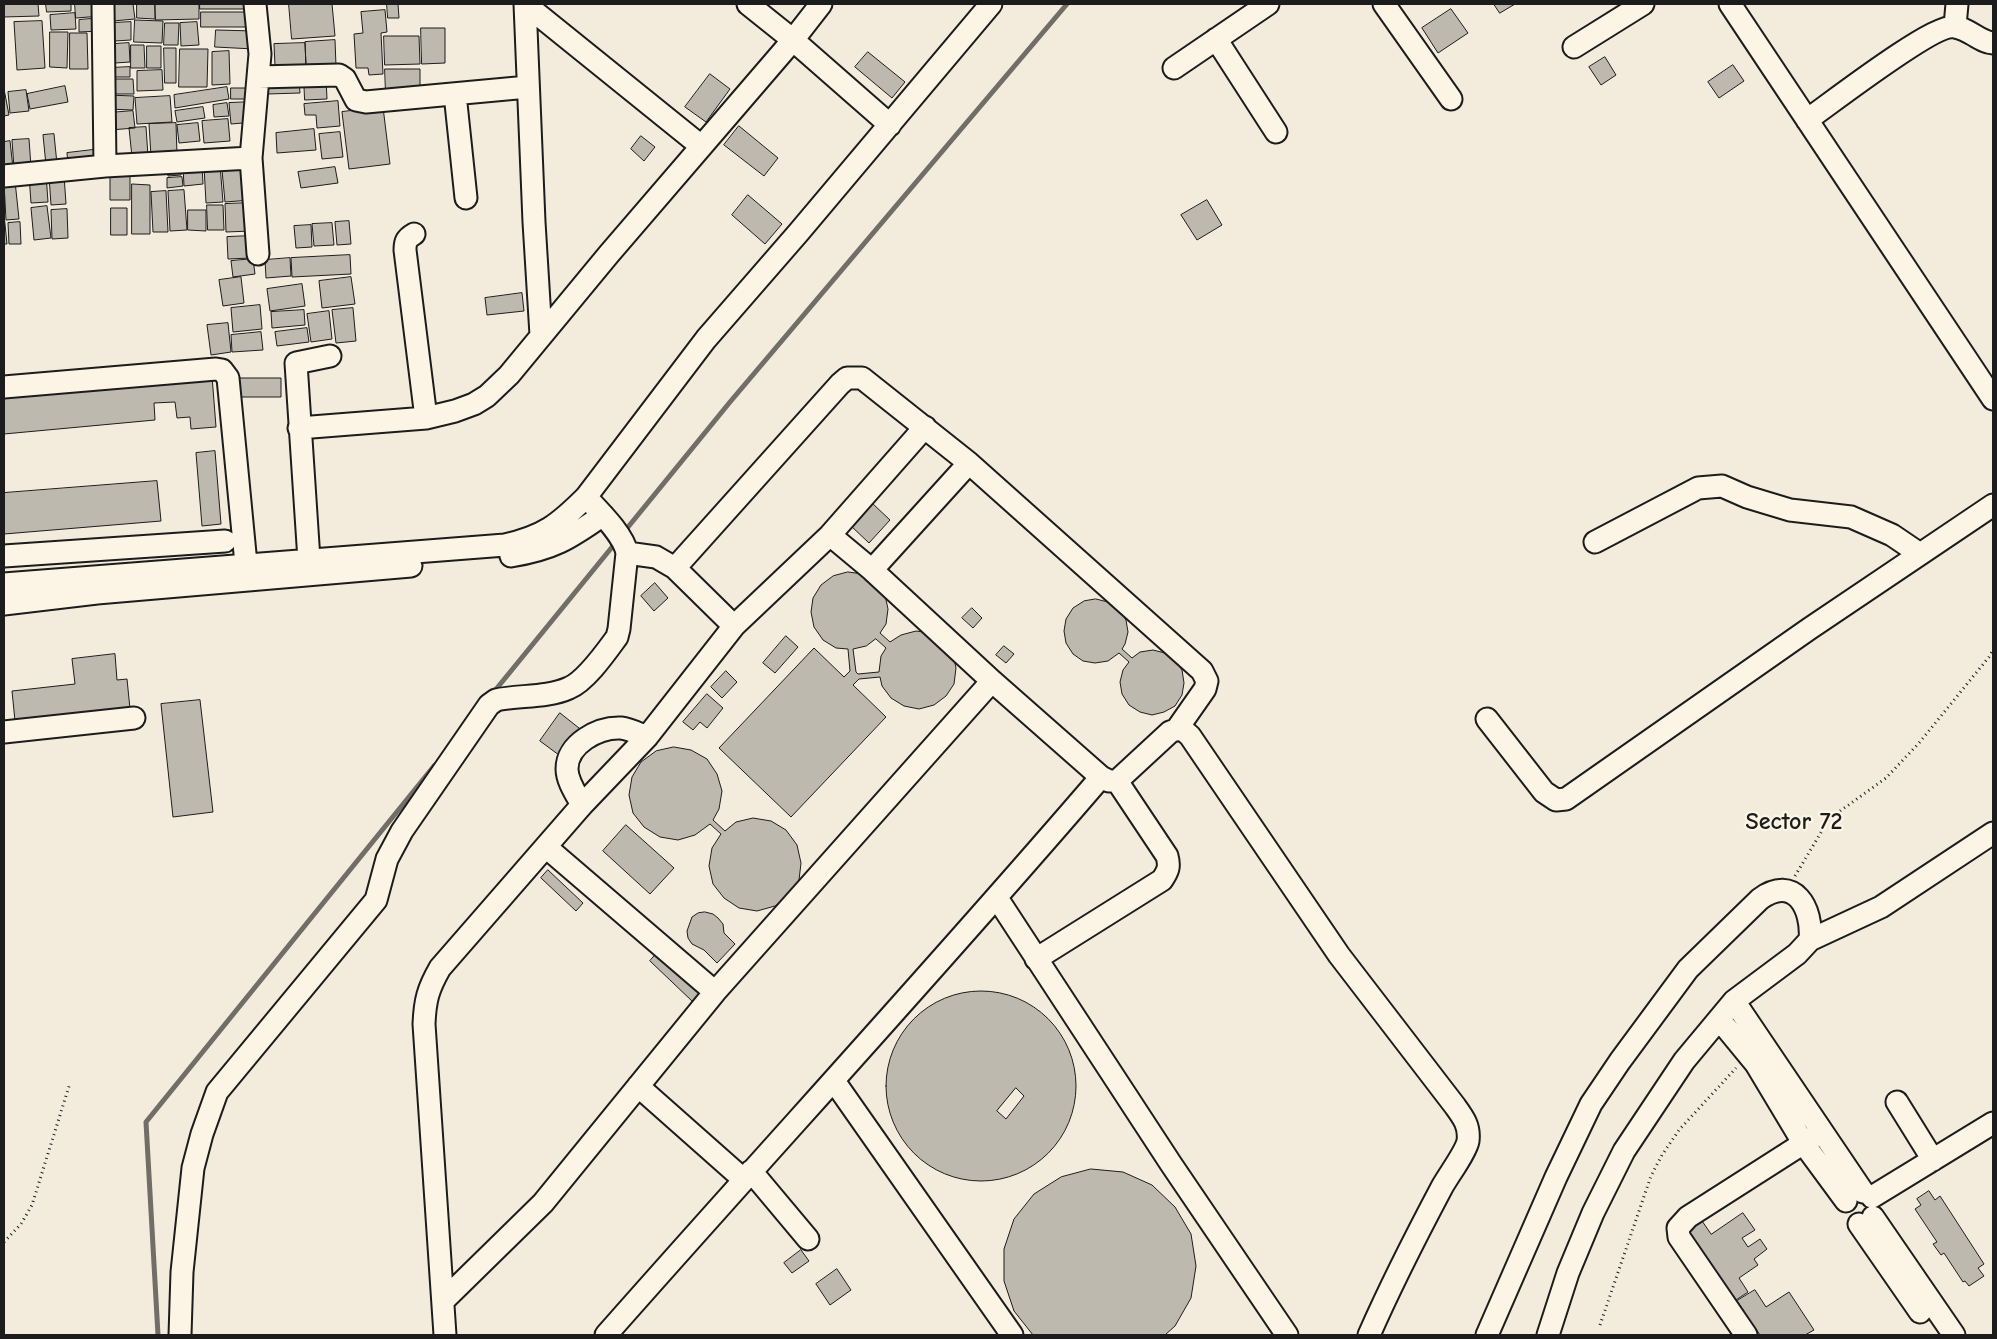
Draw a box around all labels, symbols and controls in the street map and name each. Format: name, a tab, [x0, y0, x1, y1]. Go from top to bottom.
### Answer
district label: Sector 72	[1746, 808, 1842, 836]

